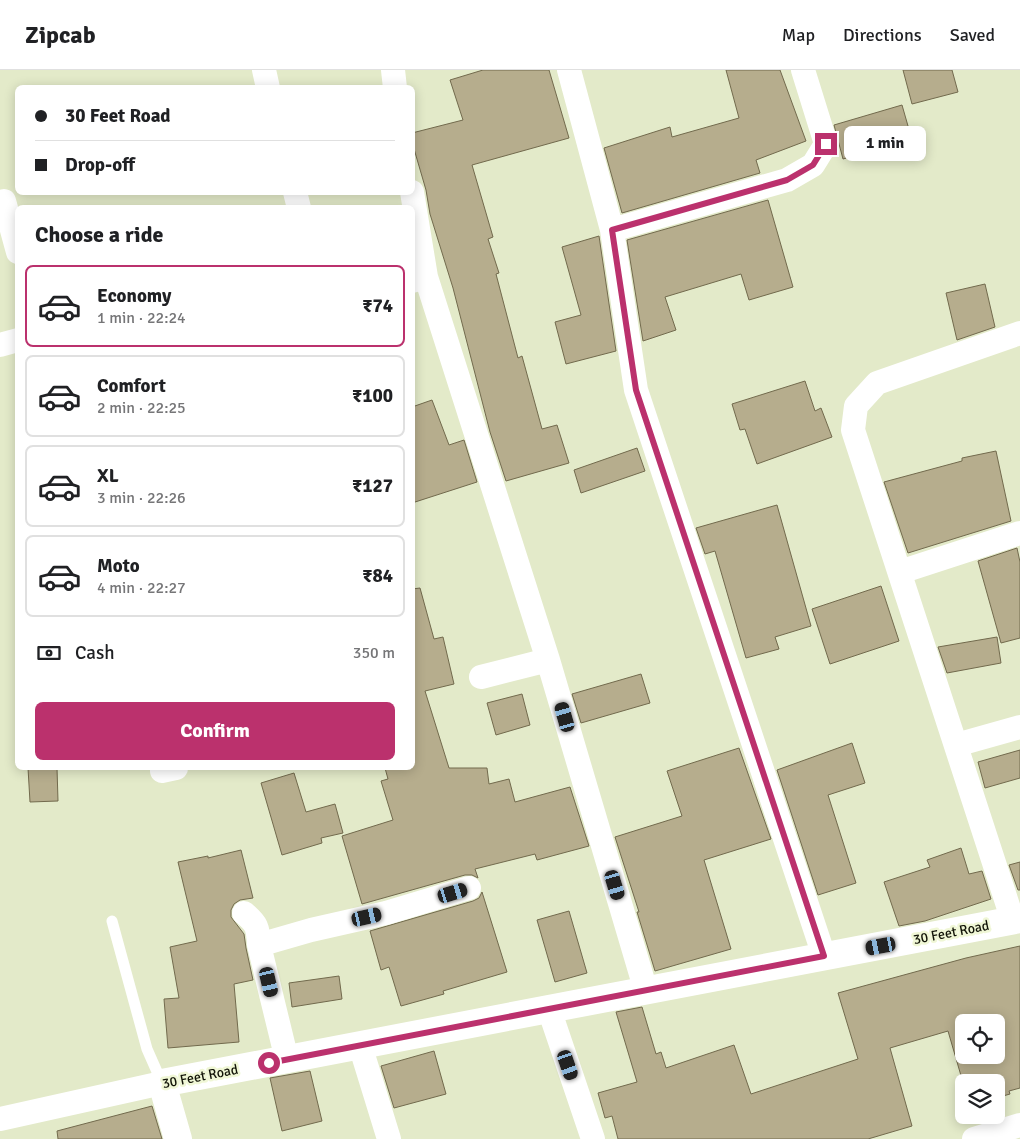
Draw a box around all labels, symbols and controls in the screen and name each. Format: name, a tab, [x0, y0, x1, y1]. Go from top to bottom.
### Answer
text: Zipcab	[25, 20, 96, 50]
text: Map	[782, 24, 815, 46]
text: Directions	[843, 24, 922, 46]
text: Saved	[950, 24, 995, 46]
text: 30 Feet Road	[65, 104, 171, 128]
callout: 1 min	[844, 126, 926, 162]
route end	[815, 133, 837, 155]
text: 1 min	[866, 133, 904, 153]
text: Drop-off	[65, 153, 135, 177]
text: Choose a ride	[35, 221, 163, 248]
icon: car	[37, 284, 82, 329]
text: Economy	[97, 284, 171, 308]
text: ₹74	[362, 294, 393, 318]
text: 1 min · 22:24	[97, 308, 186, 328]
icon: car	[37, 374, 82, 419]
text: Comfort	[97, 374, 166, 398]
text: ₹100	[352, 384, 393, 408]
text: 2 min · 22:25	[97, 398, 186, 418]
icon: car	[37, 464, 82, 509]
text: XL	[97, 464, 119, 488]
text: ₹127	[352, 474, 393, 498]
text: 3 min · 22:26	[97, 488, 186, 508]
icon: car	[37, 554, 82, 599]
text: Moto	[97, 554, 140, 578]
text: ₹84	[362, 564, 393, 588]
text: 4 min · 22:27	[97, 578, 186, 598]
icon: cash	[35, 639, 63, 667]
text: Cash	[75, 641, 115, 665]
text: 350 m	[353, 643, 395, 663]
car	[553, 701, 576, 733]
button: Confirm	[35, 702, 395, 760]
car	[603, 868, 626, 902]
car	[436, 881, 469, 905]
car	[350, 906, 383, 928]
street label: 30 Feet Road	[912, 917, 991, 948]
car	[864, 936, 897, 956]
car	[258, 966, 279, 998]
map controls	[955, 1014, 1005, 1124]
button: locate	[955, 1014, 1005, 1064]
car	[556, 1048, 579, 1082]
route start	[258, 1052, 280, 1074]
street label: 30 Feet Road	[161, 1061, 240, 1092]
button: layers	[955, 1074, 1005, 1124]

